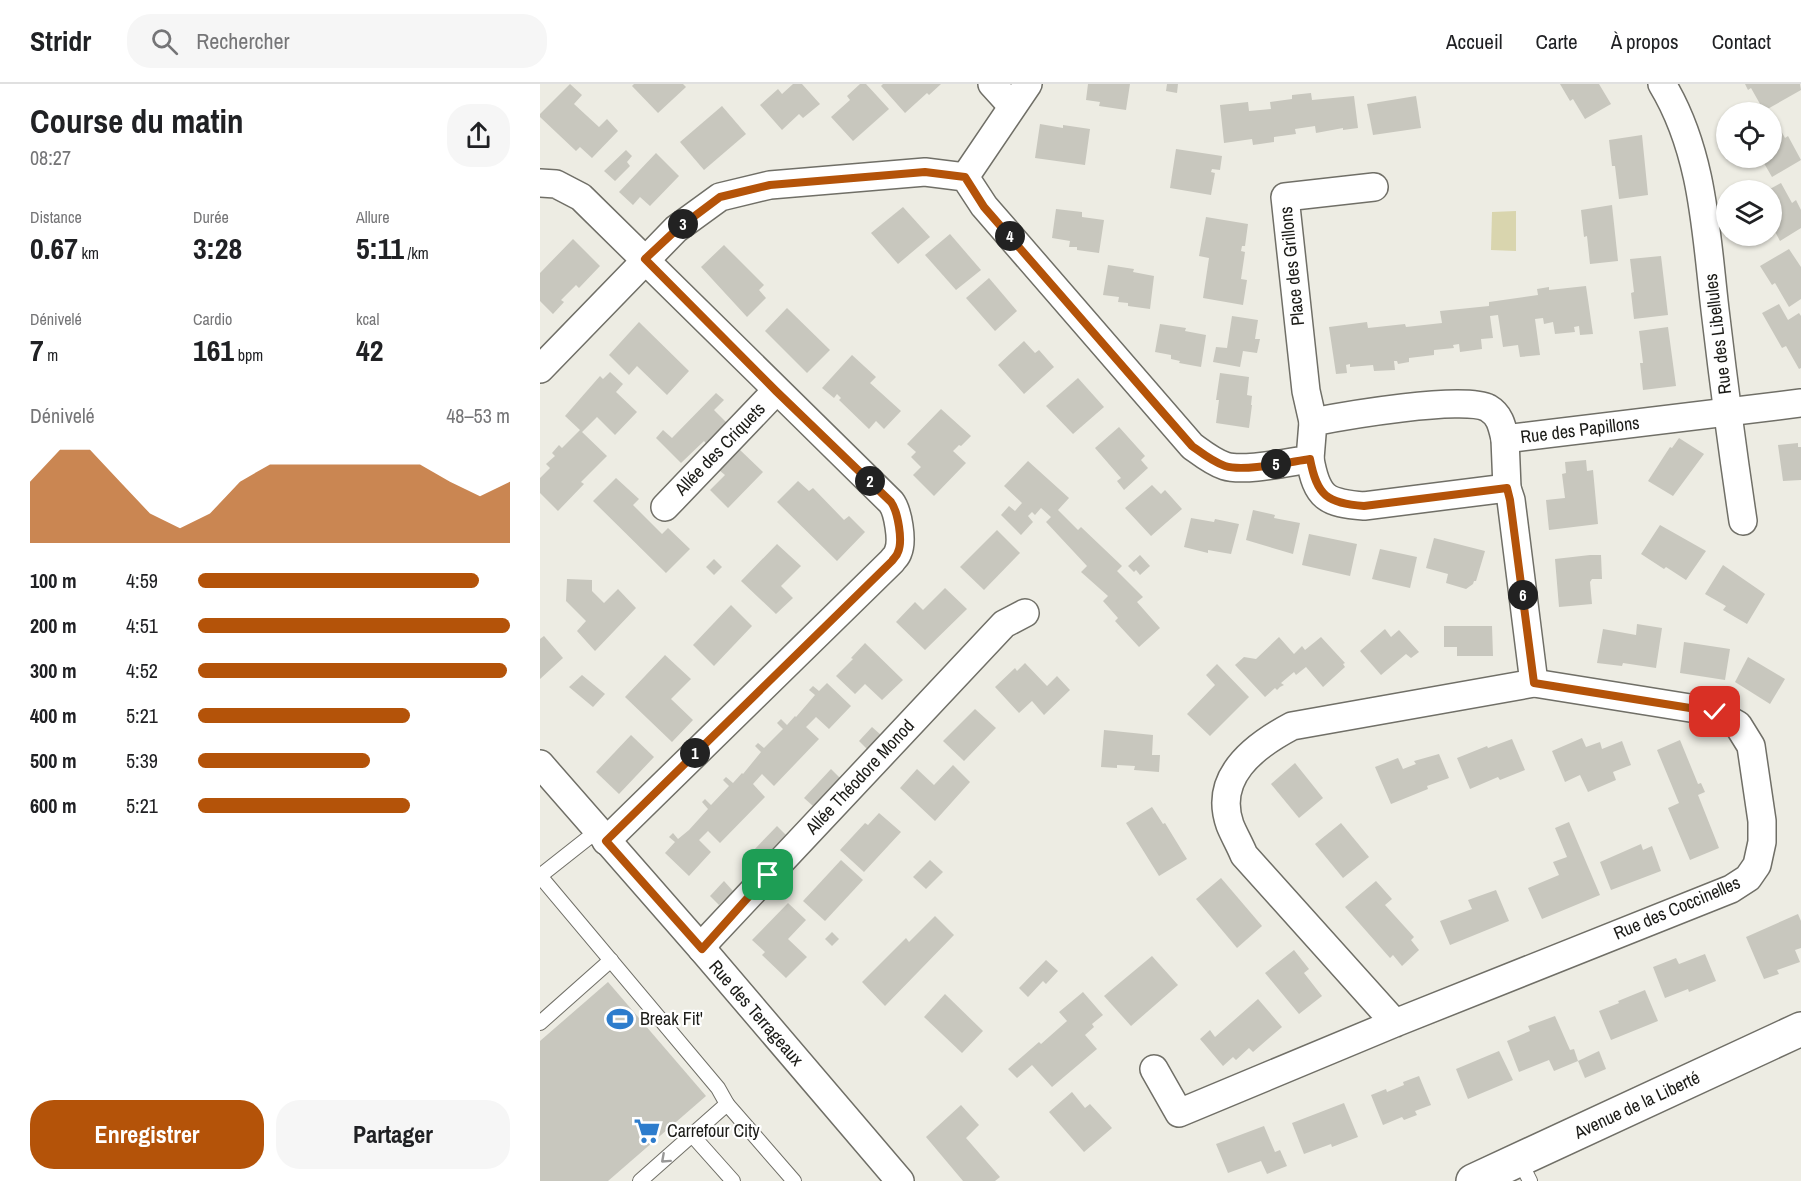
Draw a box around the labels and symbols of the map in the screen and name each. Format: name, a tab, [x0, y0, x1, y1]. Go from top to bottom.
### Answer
street label: Place des Grillons	[1273, 205, 1310, 327]
pin: 3	[668, 209, 698, 239]
pin: 4	[995, 221, 1025, 251]
street label: Rue des Libellules	[1698, 272, 1737, 396]
street label: Allée des Criquets	[668, 397, 771, 501]
street label: Rue des Papillons	[1519, 410, 1641, 449]
pin: 5	[1261, 449, 1291, 479]
pin: 2	[855, 466, 885, 496]
pin: 6	[1508, 580, 1538, 610]
pin	[1689, 686, 1740, 737]
street label: Allée Théodore Monod	[799, 714, 920, 840]
pin: 1	[680, 738, 710, 768]
pin	[742, 849, 793, 900]
street label: Rue des Coccinelles	[1610, 870, 1744, 945]
street label: Rue des Terrageaux	[703, 954, 810, 1071]
sports icon: Break Fit'	[605, 1004, 635, 1034]
place label: Break Fit'	[640, 1006, 703, 1031]
street label: Avenue de la Liberté	[1569, 1064, 1704, 1145]
supermarket icon: Carrefour City	[632, 1116, 662, 1146]
place label: Carrefour City	[667, 1118, 760, 1143]
one-way arrow	[661, 1152, 672, 1163]

